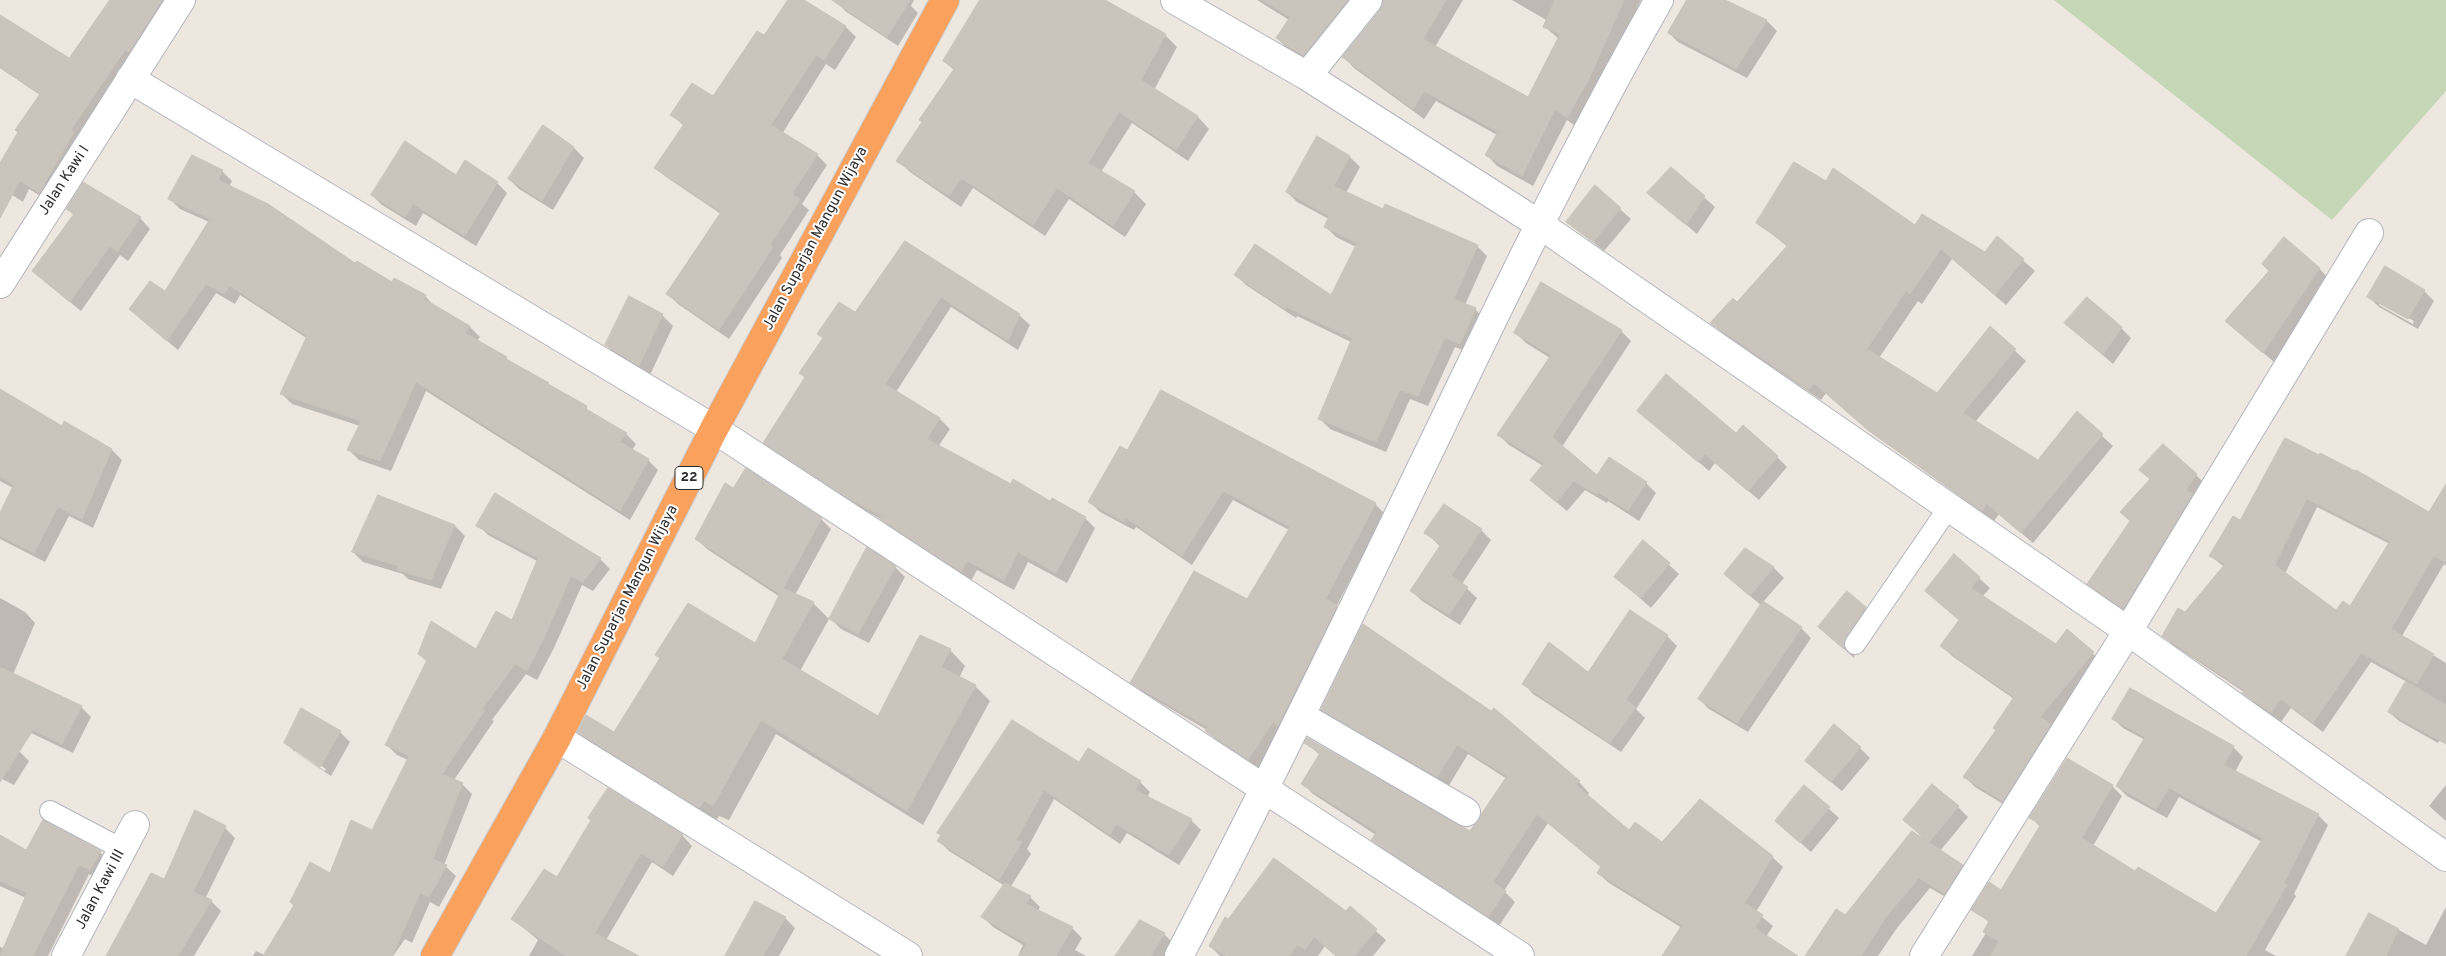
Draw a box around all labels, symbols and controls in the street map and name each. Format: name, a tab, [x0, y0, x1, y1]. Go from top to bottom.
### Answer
street label: Jalan Kawi I	[36, 143, 94, 219]
street label: Jalan Suparjan Mangun Wijaya	[760, 144, 872, 334]
road number: 22	[675, 466, 703, 489]
street label: Jalan Suparjan Mangun Wijaya	[573, 502, 683, 694]
street label: Jalan Kawi III	[72, 847, 130, 933]

